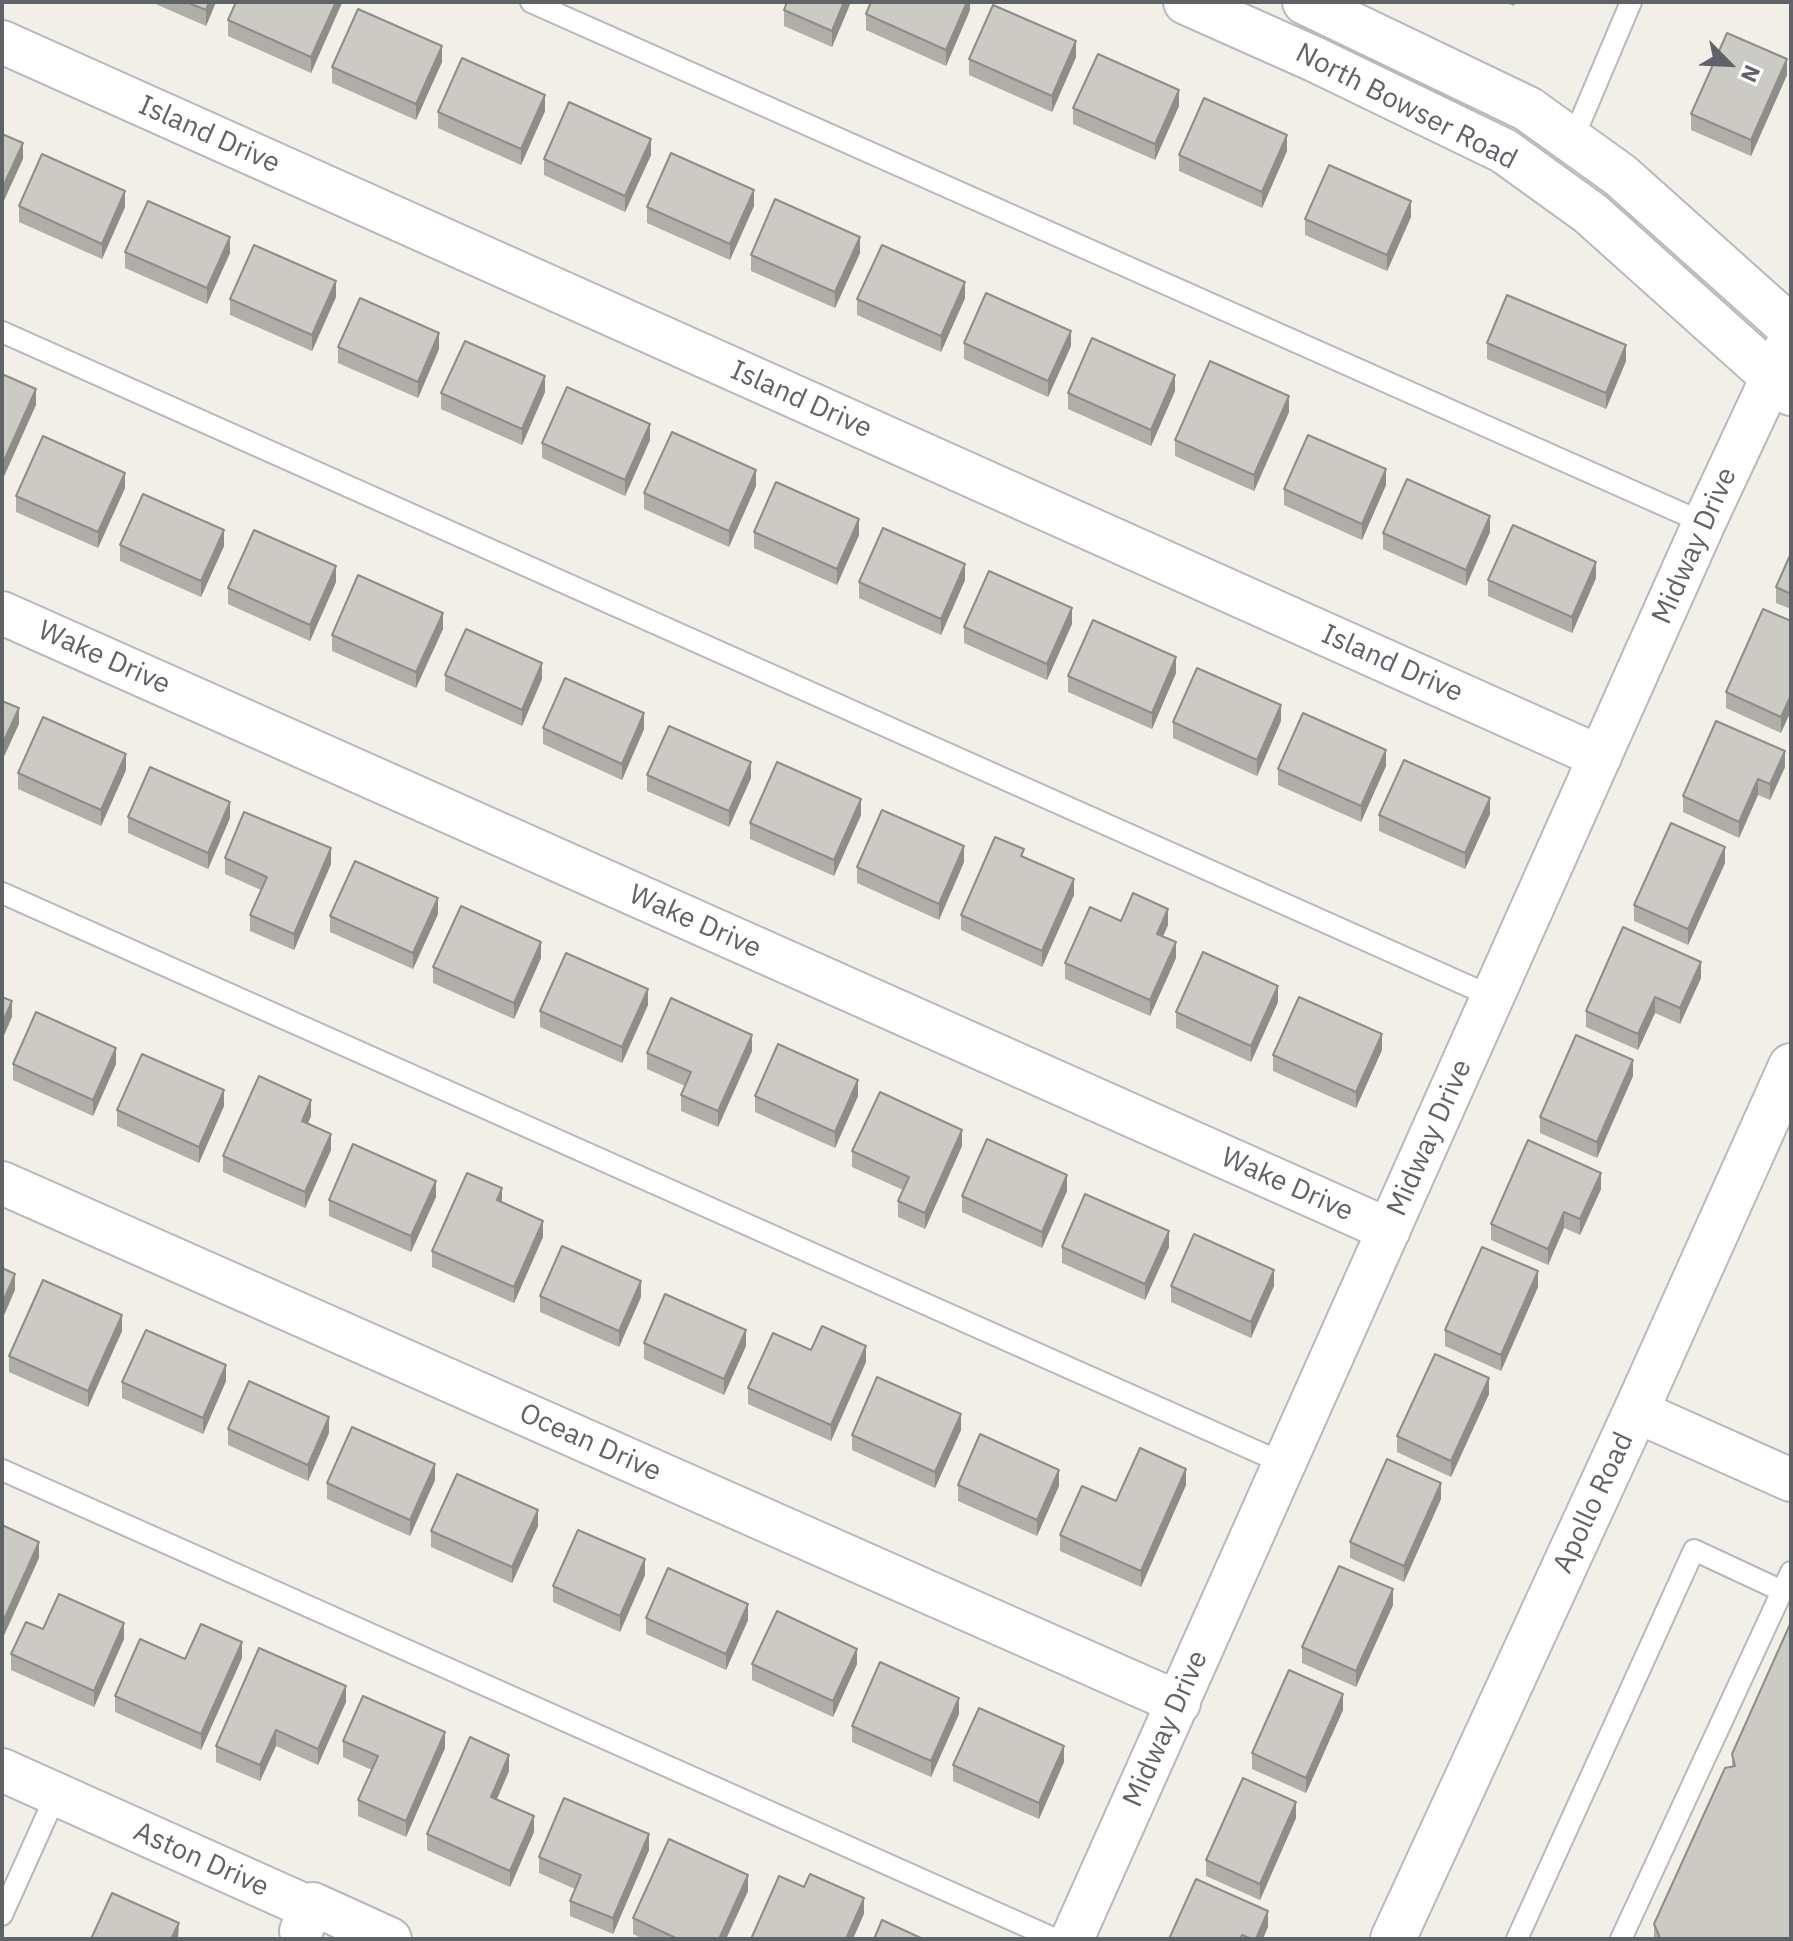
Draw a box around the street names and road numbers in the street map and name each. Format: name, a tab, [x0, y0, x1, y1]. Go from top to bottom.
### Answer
street label: North Bowser Road	[1290, 37, 1522, 177]
street label: Island Drive	[133, 89, 285, 181]
street label: Island Drive	[725, 354, 877, 446]
street label: Midway Drive	[1646, 463, 1744, 629]
street label: Wake Drive	[33, 614, 175, 702]
street label: Island Drive	[1316, 618, 1468, 710]
street label: Wake Drive	[624, 878, 766, 966]
street label: Midway Drive	[1381, 1055, 1479, 1221]
street label: Wake Drive	[1216, 1141, 1358, 1229]
street label: Ocean Drive	[514, 1397, 666, 1489]
street label: Apollo Road	[1547, 1427, 1641, 1579]
street label: Midway Drive	[1117, 1646, 1215, 1812]
street label: Aston Drive	[128, 1815, 274, 1905]

